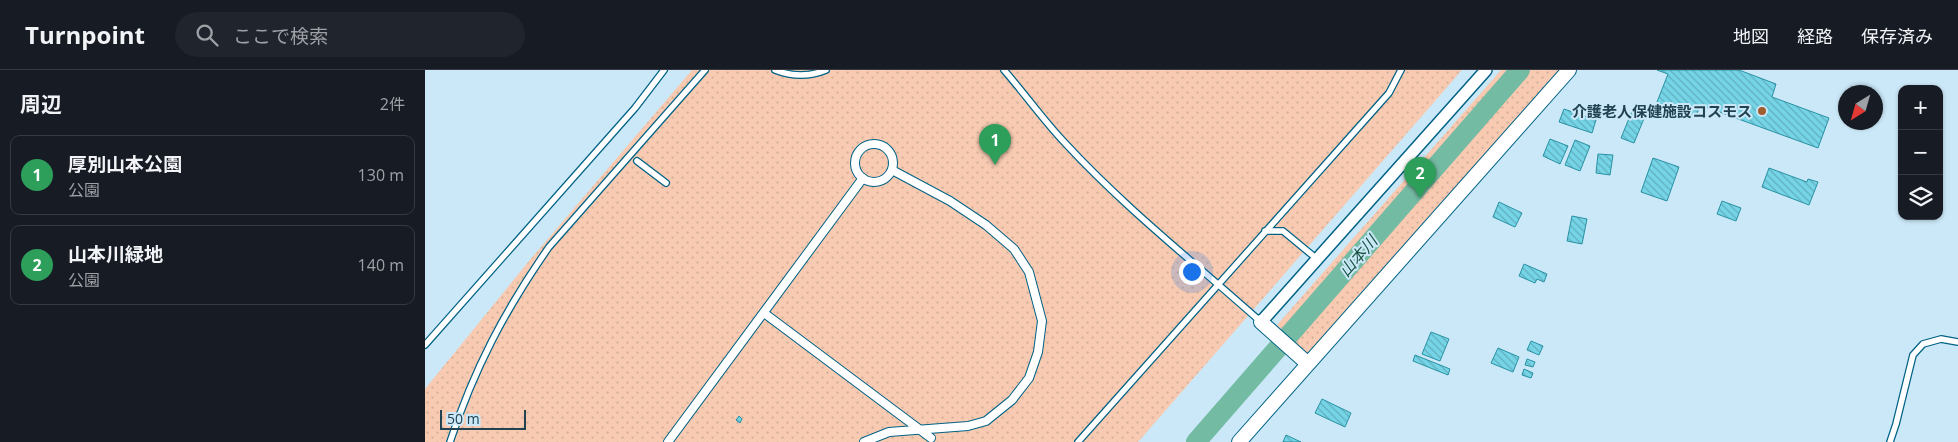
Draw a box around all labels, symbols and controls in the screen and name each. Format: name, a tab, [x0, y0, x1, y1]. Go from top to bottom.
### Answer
search box	[175, 12, 525, 57]
text: Turnpoint	[25, 18, 145, 51]
icon: search	[193, 21, 221, 49]
text: ここで検索	[233, 23, 328, 49]
text: 地図	[1733, 24, 1769, 48]
text: 経路	[1797, 24, 1833, 48]
text: 保存済み	[1861, 24, 1933, 48]
north arrow	[1838, 85, 1883, 130]
map controls	[1898, 85, 1943, 220]
button: +	[1898, 85, 1943, 130]
text: 周辺	[20, 90, 62, 118]
text: 2件	[380, 93, 405, 115]
place label: 介護老人保健施設コスモス	[1572, 101, 1752, 121]
marker: 介護老人保健施設コスモス	[1756, 105, 1768, 117]
pin: 1	[979, 124, 1011, 165]
button: −	[1898, 130, 1943, 175]
text: 厚別山本公園	[68, 151, 182, 177]
pin: 2	[1404, 157, 1436, 198]
text: 1	[32, 164, 42, 186]
text: 130 m	[358, 164, 404, 186]
button: layers	[1898, 175, 1943, 220]
text: 公園	[68, 179, 100, 201]
water label: 山本川	[1334, 229, 1383, 281]
text: 山本川緑地	[68, 241, 163, 267]
text: 2	[32, 254, 42, 276]
text: 140 m	[358, 254, 404, 276]
your location	[1179, 259, 1205, 285]
text: 公園	[68, 269, 100, 291]
scale bar	[440, 407, 526, 430]
text: 50 m	[447, 409, 480, 428]

